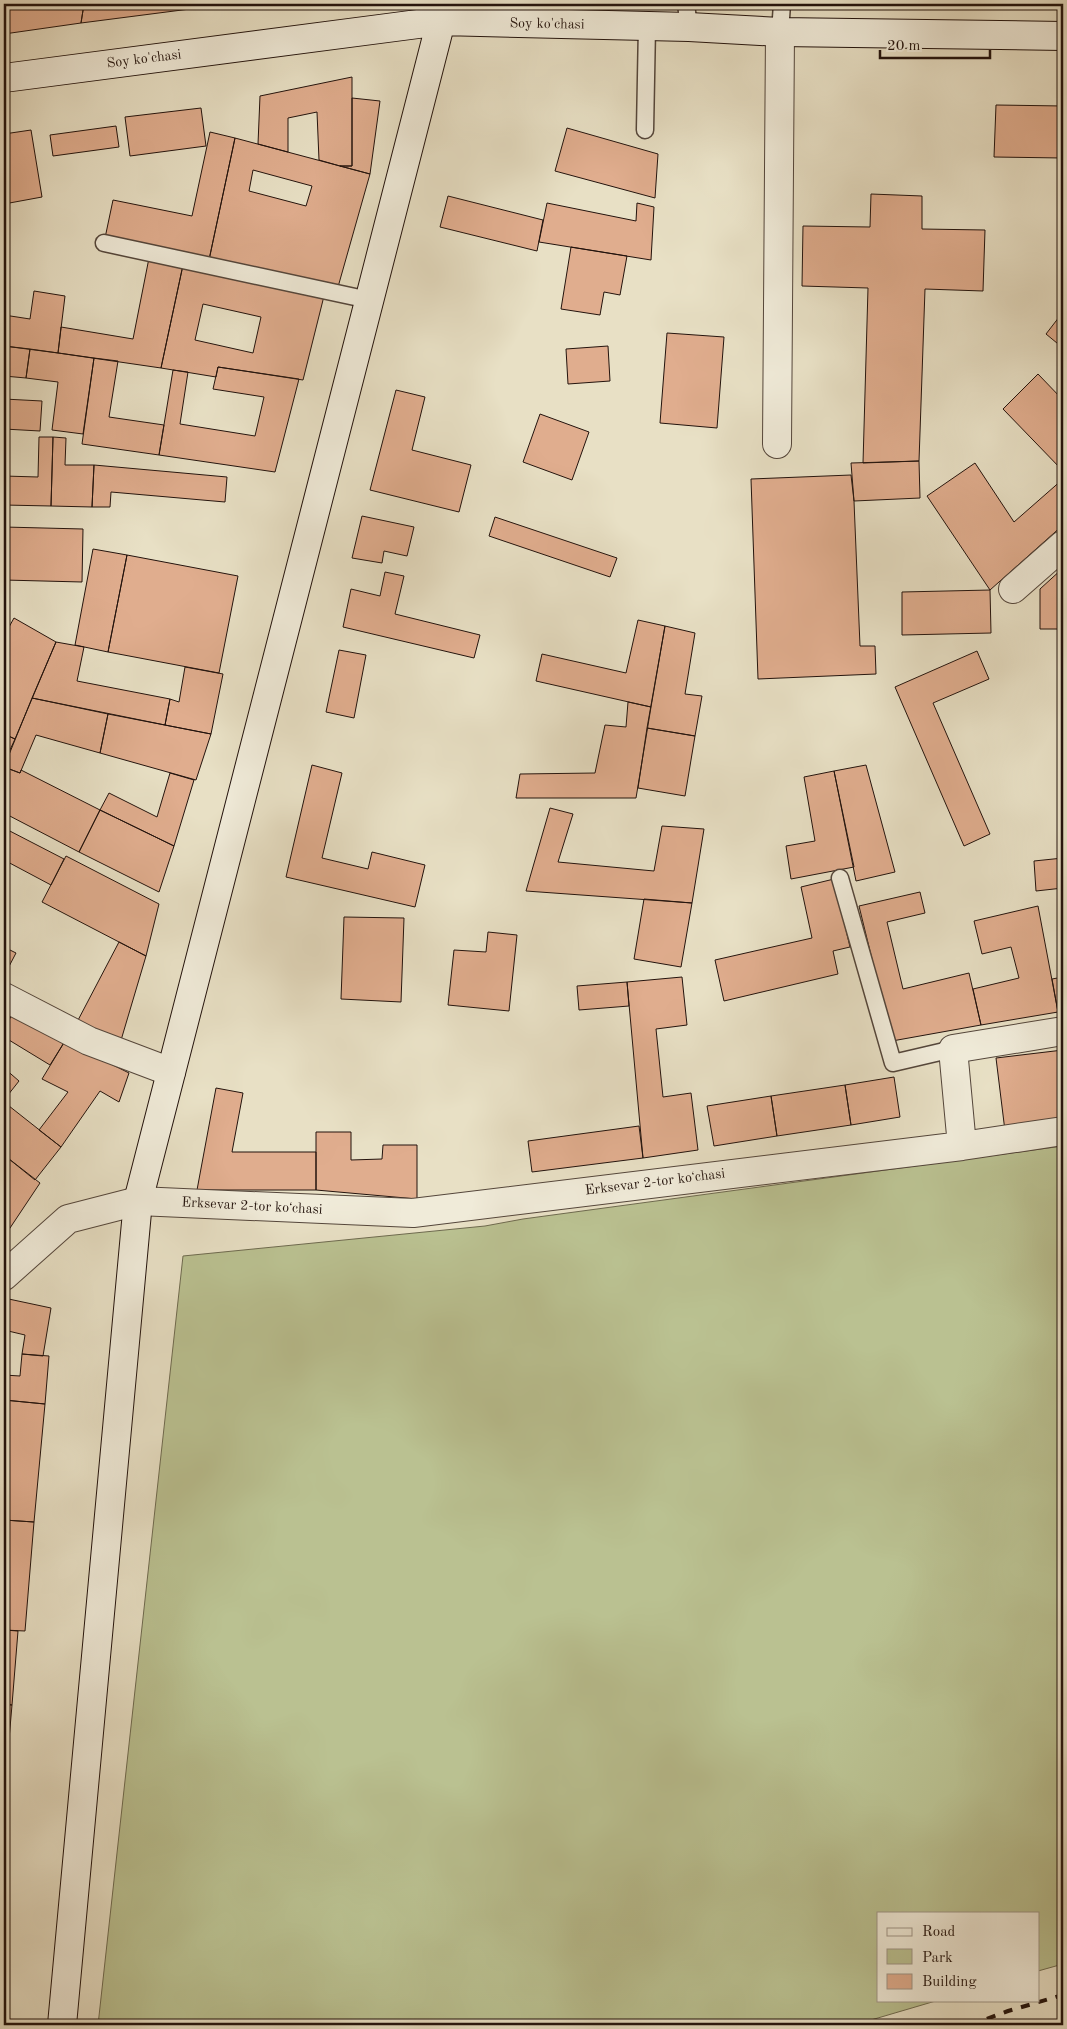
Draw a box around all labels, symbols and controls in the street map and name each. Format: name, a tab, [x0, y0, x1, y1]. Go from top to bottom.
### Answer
street label: Soy ko'chasi	[509, 16, 585, 32]
scale bar	[880, 28, 990, 60]
text: 20 m	[887, 39, 921, 54]
street label: Soy ko'chasi	[106, 47, 182, 71]
street label: Erksevar 2-tor koʻchasi	[584, 1165, 726, 1198]
street label: Erksevar 2-tor koʻchasi	[181, 1194, 323, 1217]
legend	[877, 1912, 1040, 2002]
text: Road	[922, 1925, 956, 1940]
text: Park	[922, 1951, 953, 1966]
text: Building	[922, 1975, 977, 1990]

